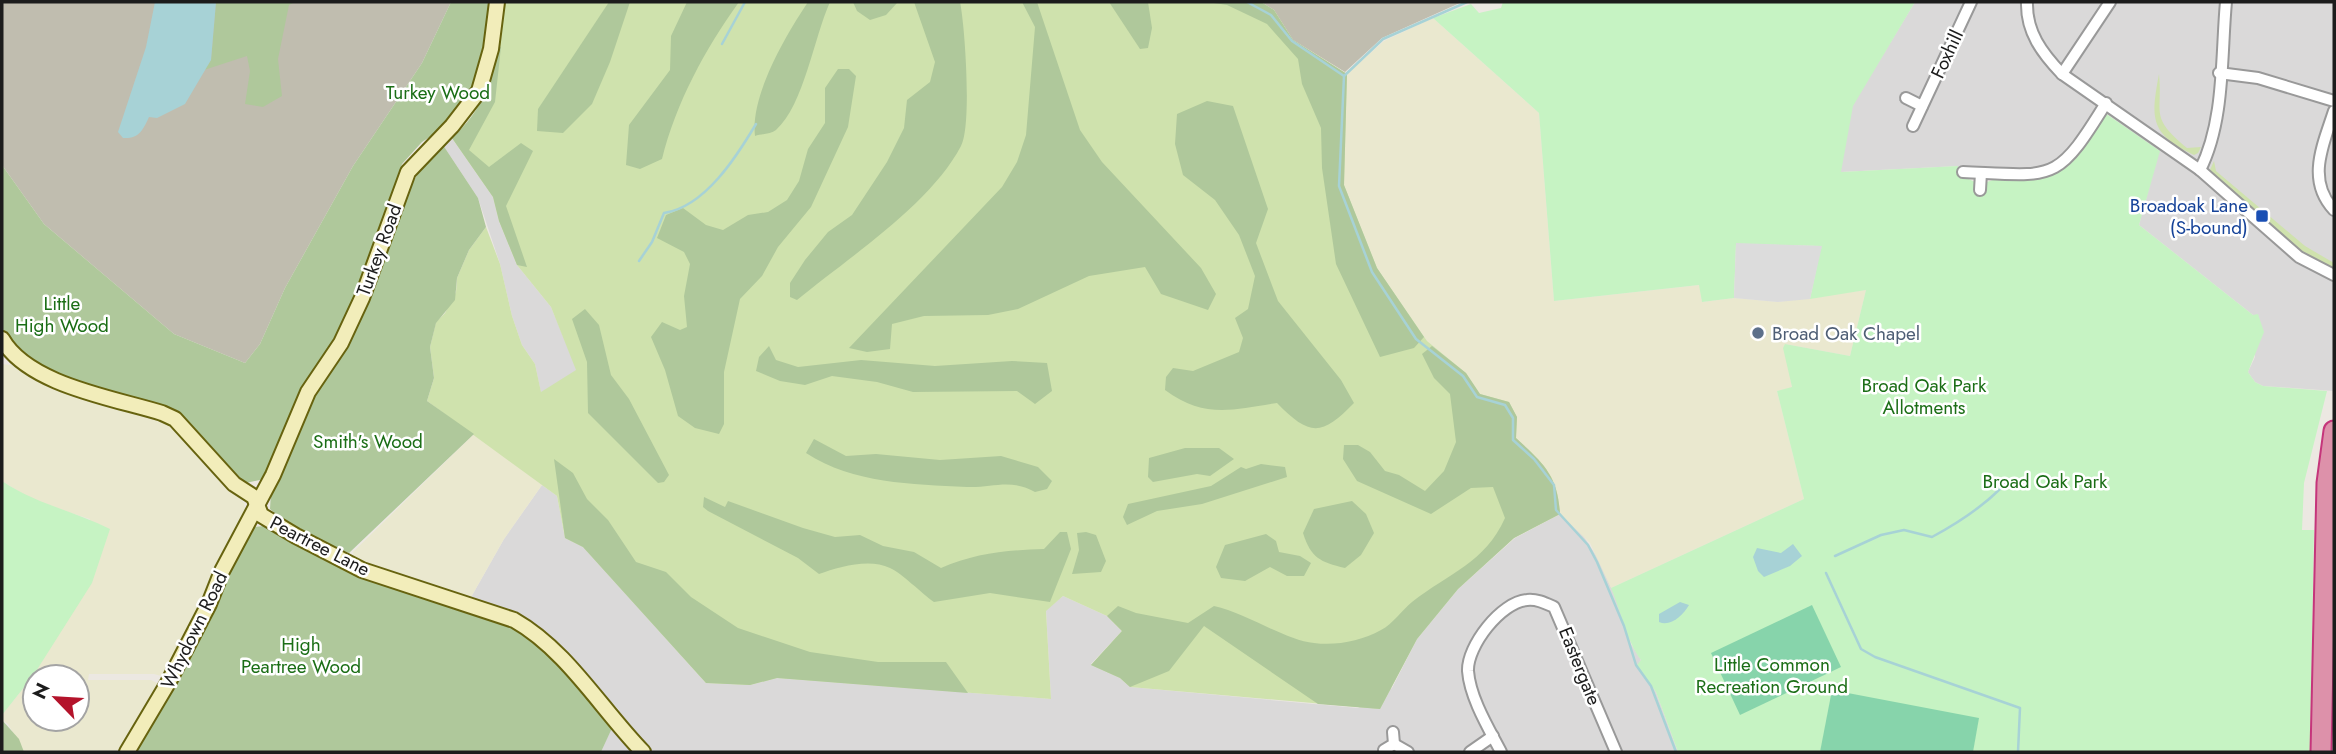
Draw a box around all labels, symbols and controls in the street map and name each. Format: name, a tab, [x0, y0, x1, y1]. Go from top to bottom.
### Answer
street label: Foxhill	[1924, 25, 1970, 83]
park label: Turkey Wood	[386, 79, 490, 106]
place label: Broadoak Lane (S-bound)	[2130, 192, 2248, 241]
street label: Turkey Road	[350, 200, 408, 300]
marker: Broadoak Lane (S-bound)	[2254, 208, 2270, 224]
park label: Little High Wood	[15, 290, 109, 339]
place label: Broad Oak Chapel	[1772, 320, 1920, 347]
marker: Broad Oak Chapel	[1750, 325, 1766, 341]
park label: Broad Oak Park Allotments	[1862, 372, 1987, 421]
park label: Smith's Wood	[313, 428, 423, 455]
park label: Broad Oak Park	[1983, 468, 2108, 495]
street label: Peartree Lane	[265, 509, 375, 583]
street label: Whydown Road	[154, 567, 234, 693]
street label: Eastergate	[1552, 623, 1608, 709]
park label: High Peartree Wood	[241, 631, 361, 680]
park label: Little Common Recreation Ground	[1696, 651, 1848, 700]
north arrow	[21, 663, 91, 733]
text: N	[26, 678, 56, 704]

